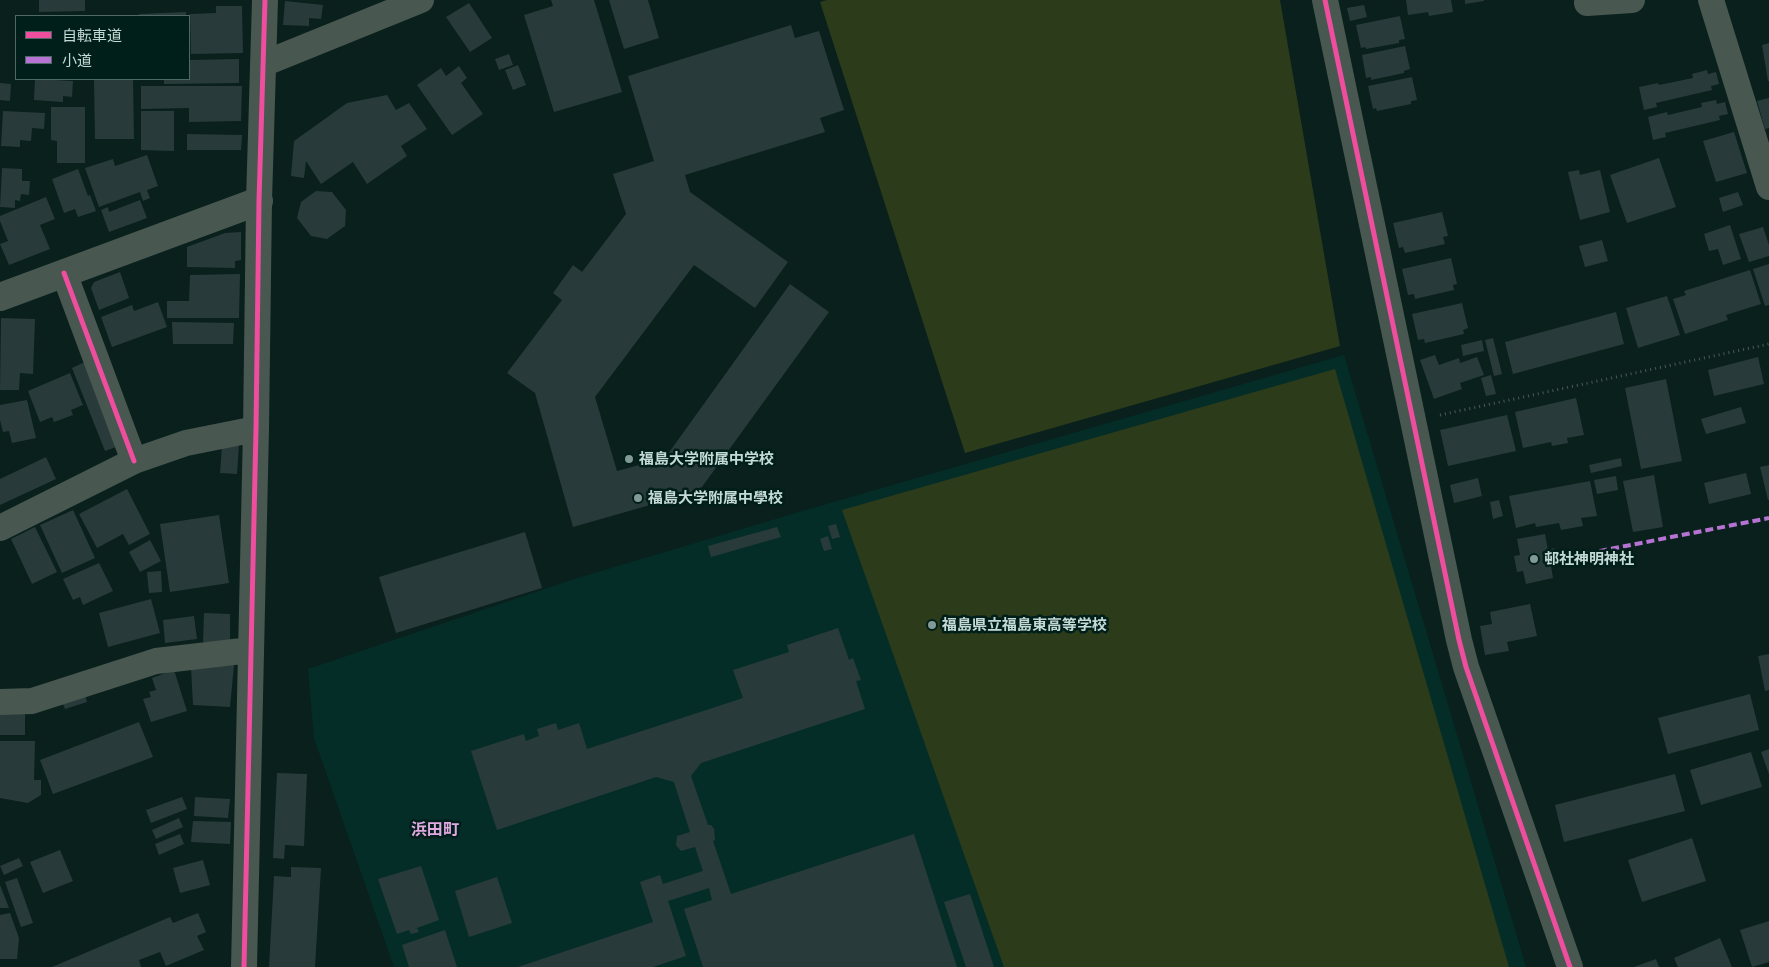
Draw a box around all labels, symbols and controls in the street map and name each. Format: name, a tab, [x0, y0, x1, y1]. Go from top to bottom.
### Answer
legend	[15, 15, 190, 80]
text: 自転車道	[62, 26, 122, 44]
text: 小道	[62, 51, 92, 69]
place label: 福島大学附属中学校	[639, 450, 774, 468]
marker: 福島大学附属中学校	[623, 453, 635, 465]
place label: 福島大学附属中學校	[648, 489, 783, 507]
marker: 福島大学附属中學校	[632, 492, 644, 504]
place label: 邨社神明神社	[1544, 550, 1634, 568]
marker: 邨社神明神社	[1528, 553, 1540, 565]
place label: 福島県立福島東高等学校	[942, 616, 1107, 634]
marker: 福島県立福島東高等学校	[926, 619, 938, 631]
district label: 浜田町	[411, 820, 459, 840]

